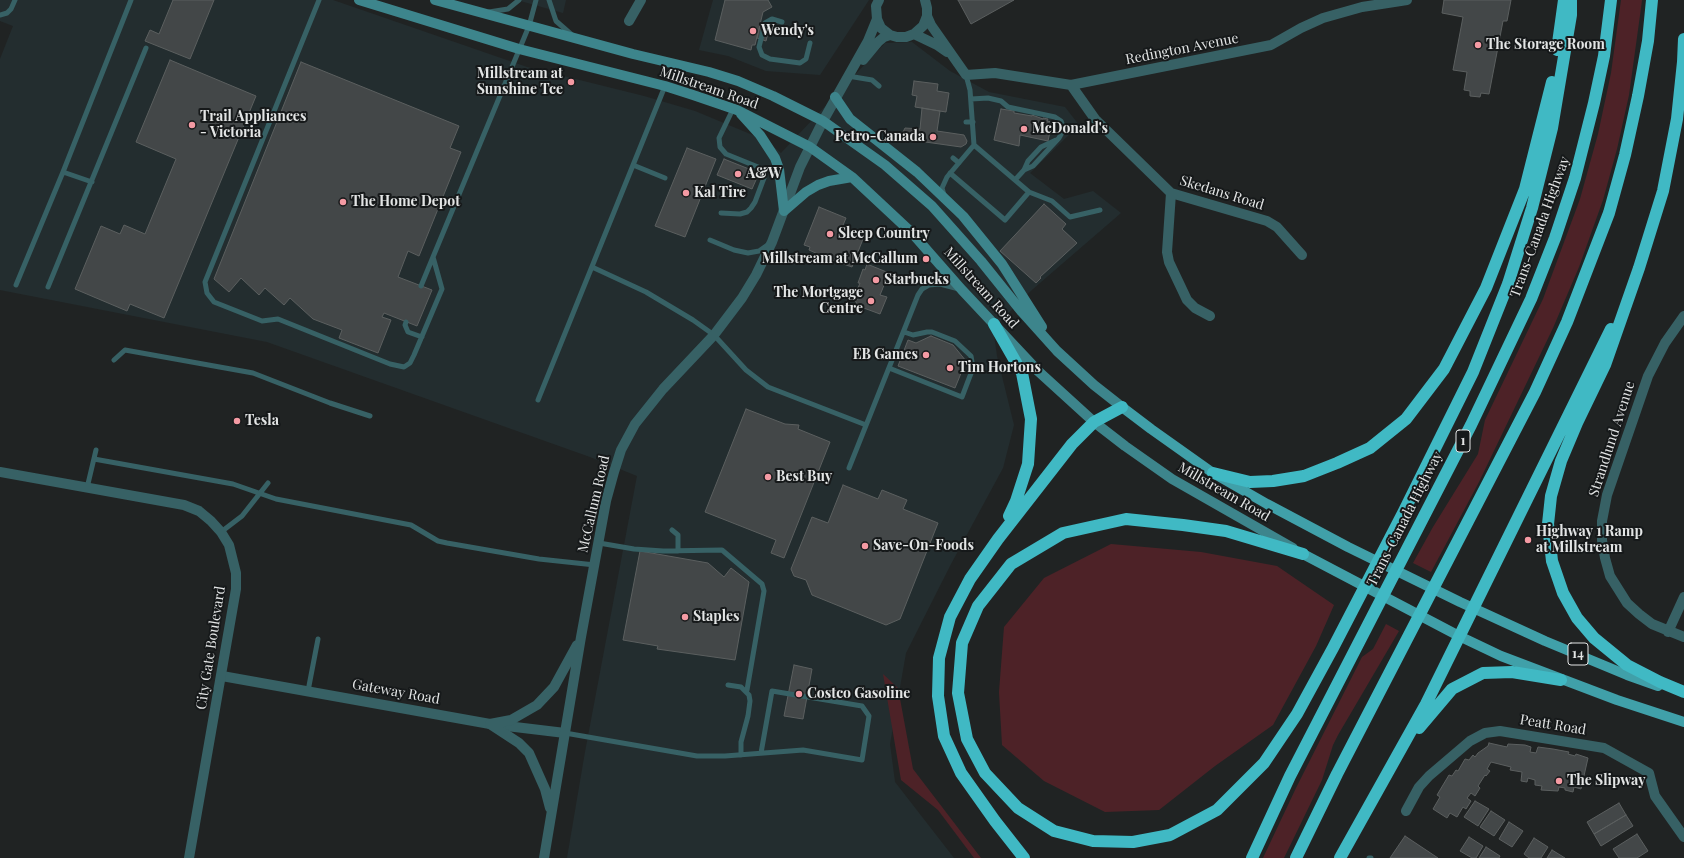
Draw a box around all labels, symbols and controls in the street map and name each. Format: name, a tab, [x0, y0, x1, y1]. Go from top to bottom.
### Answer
place label: Wendy's	[761, 23, 814, 39]
marker: Wendy's	[748, 26, 758, 36]
street label: Redington Avenue	[1124, 30, 1240, 68]
place label: The Storage Room	[1486, 37, 1605, 53]
marker: The Storage Room	[1473, 40, 1483, 50]
street label: Millstream Road	[657, 63, 761, 113]
place label: Millstream at Sunshine Tce	[477, 66, 563, 98]
marker: Millstream at Sunshine Tce	[566, 77, 576, 87]
place label: Trail Appliances - Victoria	[200, 109, 306, 142]
marker: Trail Appliances - Victoria	[187, 120, 197, 130]
place label: McDonald's	[1032, 121, 1108, 137]
marker: McDonald's	[1019, 124, 1029, 134]
place label: Petro-Canada	[835, 129, 925, 145]
marker: Petro-Canada	[928, 132, 938, 142]
street label: Trans-Canada Highway	[1507, 154, 1573, 300]
place label: A&W	[746, 166, 781, 182]
marker: A&W	[733, 169, 743, 179]
street label: Skedans Road	[1178, 172, 1266, 214]
place label: Kal Tire	[694, 185, 746, 201]
marker: Kal Tire	[681, 188, 691, 198]
place label: The Home Depot	[351, 194, 460, 210]
marker: The Home Depot	[338, 197, 348, 207]
place label: Sleep Country	[838, 226, 930, 242]
marker: Sleep Country	[825, 229, 835, 239]
street label: Millstream Road	[940, 244, 1022, 332]
place label: Millstream at McCallum	[762, 251, 918, 267]
marker: Millstream at McCallum	[921, 254, 931, 264]
place label: Starbucks	[884, 272, 949, 288]
marker: Starbucks	[871, 275, 881, 285]
place label: The Mortgage Centre	[774, 285, 863, 318]
marker: The Mortgage Centre	[866, 296, 876, 306]
place label: EB Games	[853, 347, 918, 363]
marker: EB Games	[921, 350, 931, 360]
place label: Tim Hortons	[958, 360, 1041, 376]
marker: Tim Hortons	[945, 363, 955, 373]
street label: Strandlund Avenue	[1585, 379, 1639, 499]
place label: Tesla	[245, 413, 279, 429]
marker: Tesla	[232, 416, 242, 426]
road number: 1	[1456, 430, 1470, 452]
street label: Trans-Canada Highway	[1364, 449, 1446, 589]
street label: McCallum Road	[575, 454, 613, 554]
street label: Millstream Road	[1175, 459, 1273, 525]
place label: Best Buy	[776, 469, 832, 485]
marker: Best Buy	[763, 472, 773, 482]
place label: Highway 1 Ramp at Millstream	[1536, 524, 1643, 556]
marker: Highway 1 Ramp at Millstream	[1523, 535, 1533, 545]
place label: Save-On-Foods	[873, 538, 974, 554]
marker: Save-On-Foods	[860, 541, 870, 551]
street label: City Gate Boulevard	[193, 585, 229, 711]
place label: Staples	[693, 609, 739, 625]
marker: Staples	[680, 612, 690, 622]
road number: 14	[1568, 643, 1588, 665]
street label: Gateway Road	[351, 676, 441, 708]
place label: Costco Gasoline	[807, 686, 910, 702]
marker: Costco Gasoline	[794, 689, 804, 699]
street label: Peatt Road	[1519, 711, 1587, 739]
place label: The Slipway	[1567, 773, 1645, 789]
marker: The Slipway	[1554, 776, 1564, 786]

